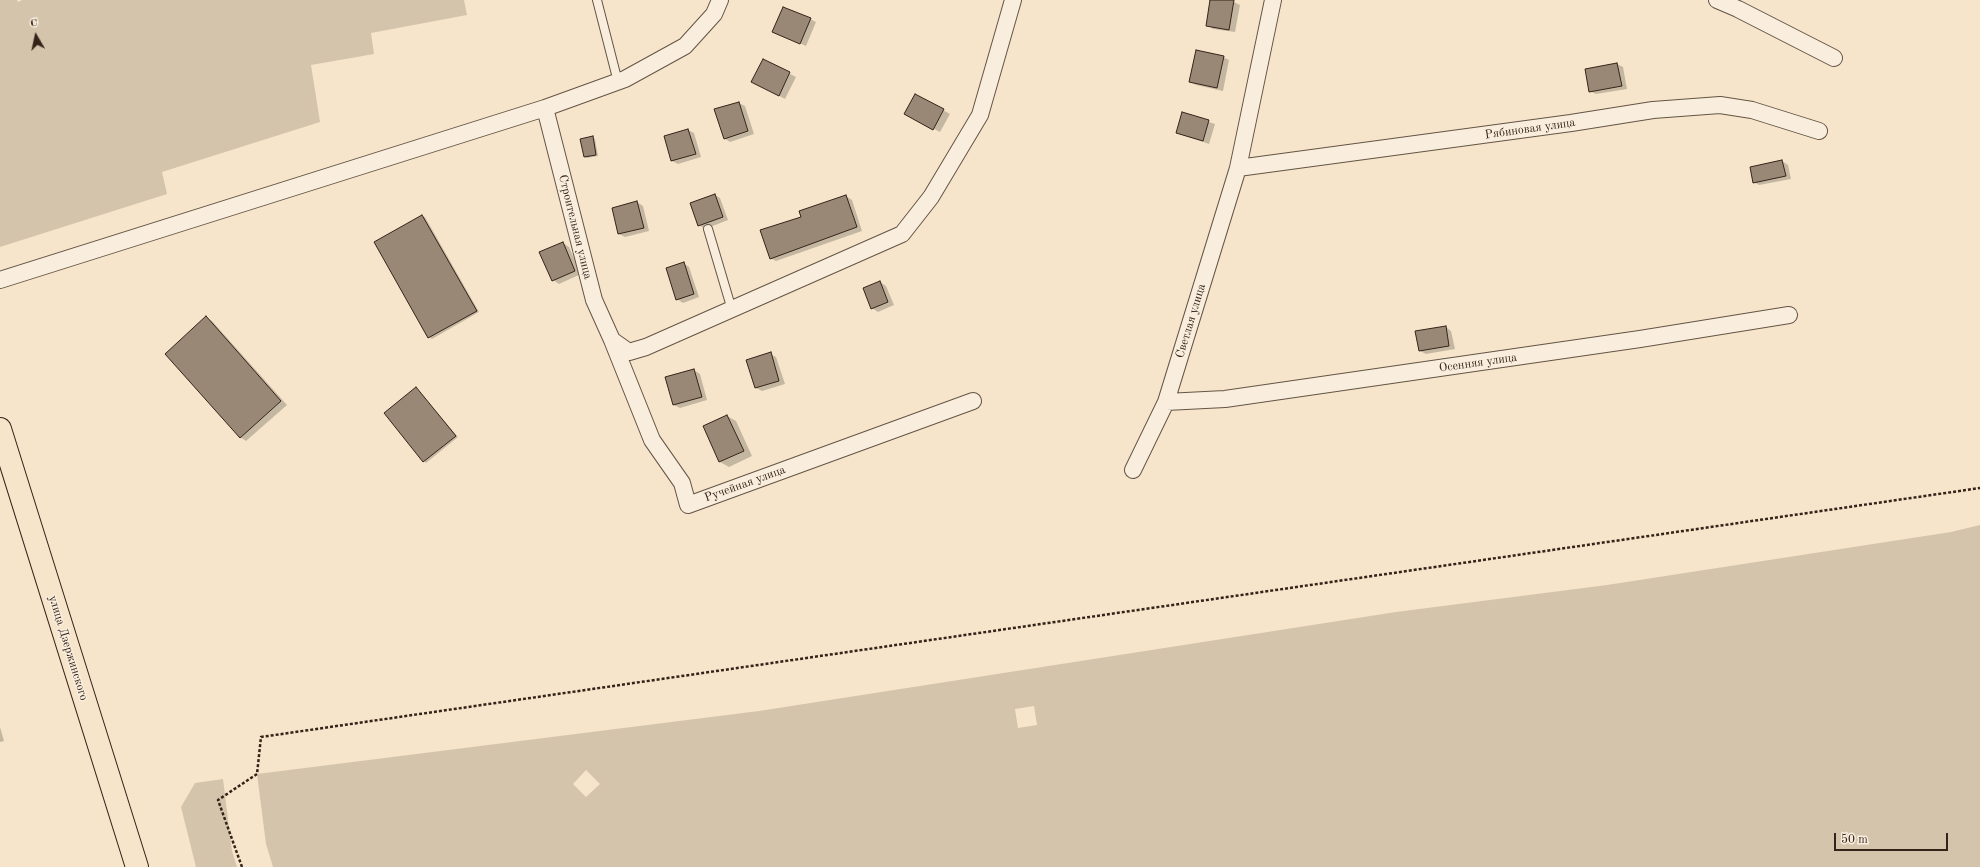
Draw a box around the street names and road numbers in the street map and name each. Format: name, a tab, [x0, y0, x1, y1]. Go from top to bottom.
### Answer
street label: Рябиновая улица	[1484, 116, 1576, 142]
street label: Строительная улица	[555, 173, 595, 281]
street label: Светлая улица	[1173, 282, 1209, 360]
street label: Осенняя улица	[1438, 350, 1518, 376]
street label: Ручейная улица	[702, 463, 788, 505]
street label: улица Дзержинского	[45, 594, 91, 702]

